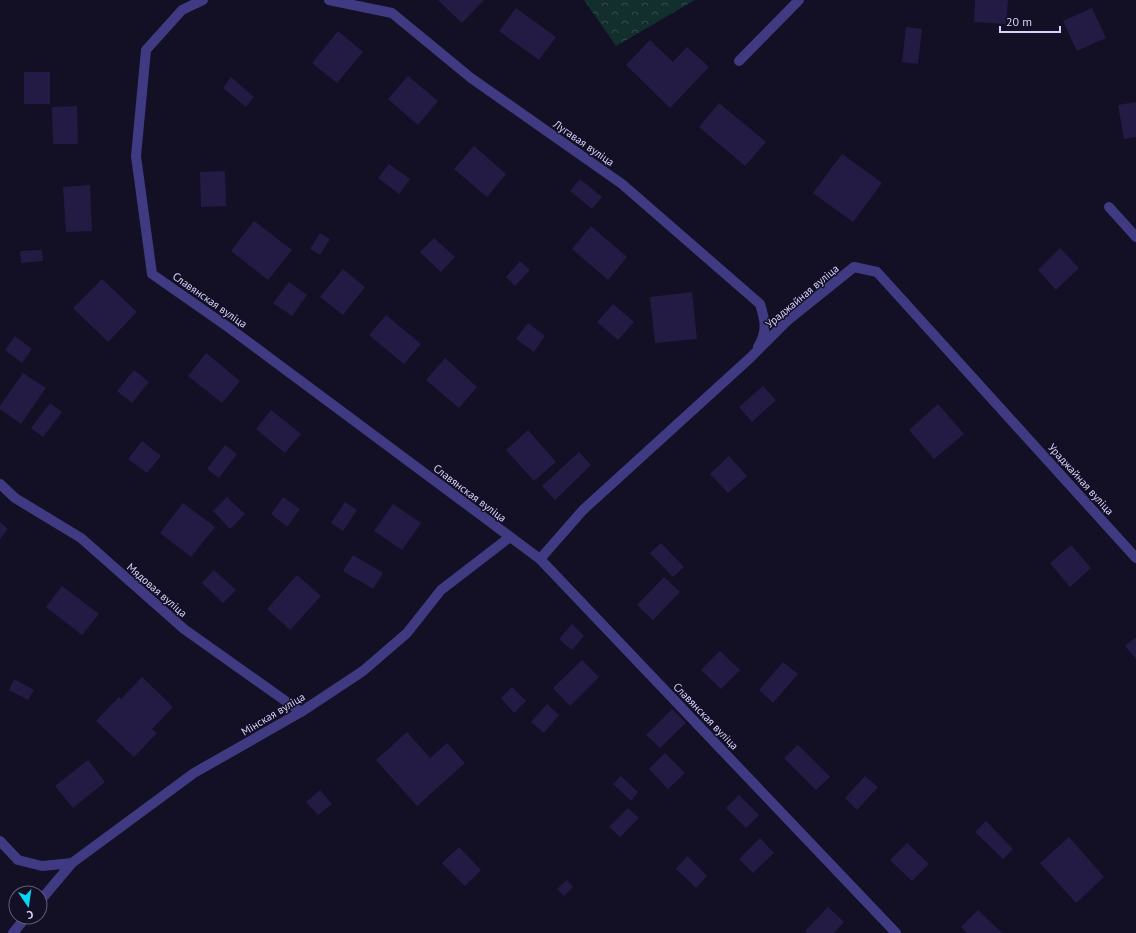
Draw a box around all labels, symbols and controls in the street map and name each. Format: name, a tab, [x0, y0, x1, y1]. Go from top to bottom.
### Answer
scale bar	[1000, 8, 1060, 34]
text: 20 m	[1006, 14, 1032, 29]
street label: Лугавая вуліца	[550, 116, 617, 169]
street label: Ураджайная вуліца	[762, 261, 842, 331]
street label: Славянская вуліца	[170, 269, 250, 331]
street label: Ураджайная вуліца	[1045, 440, 1117, 518]
street label: Славянская вуліца	[431, 461, 509, 525]
street label: Мядовая вуліца	[124, 560, 190, 620]
street label: Славянская вуліца	[670, 680, 742, 752]
street label: Мінская вуліца	[239, 689, 307, 739]
north arrow	[8, 885, 48, 925]
text: С	[26, 907, 35, 922]

